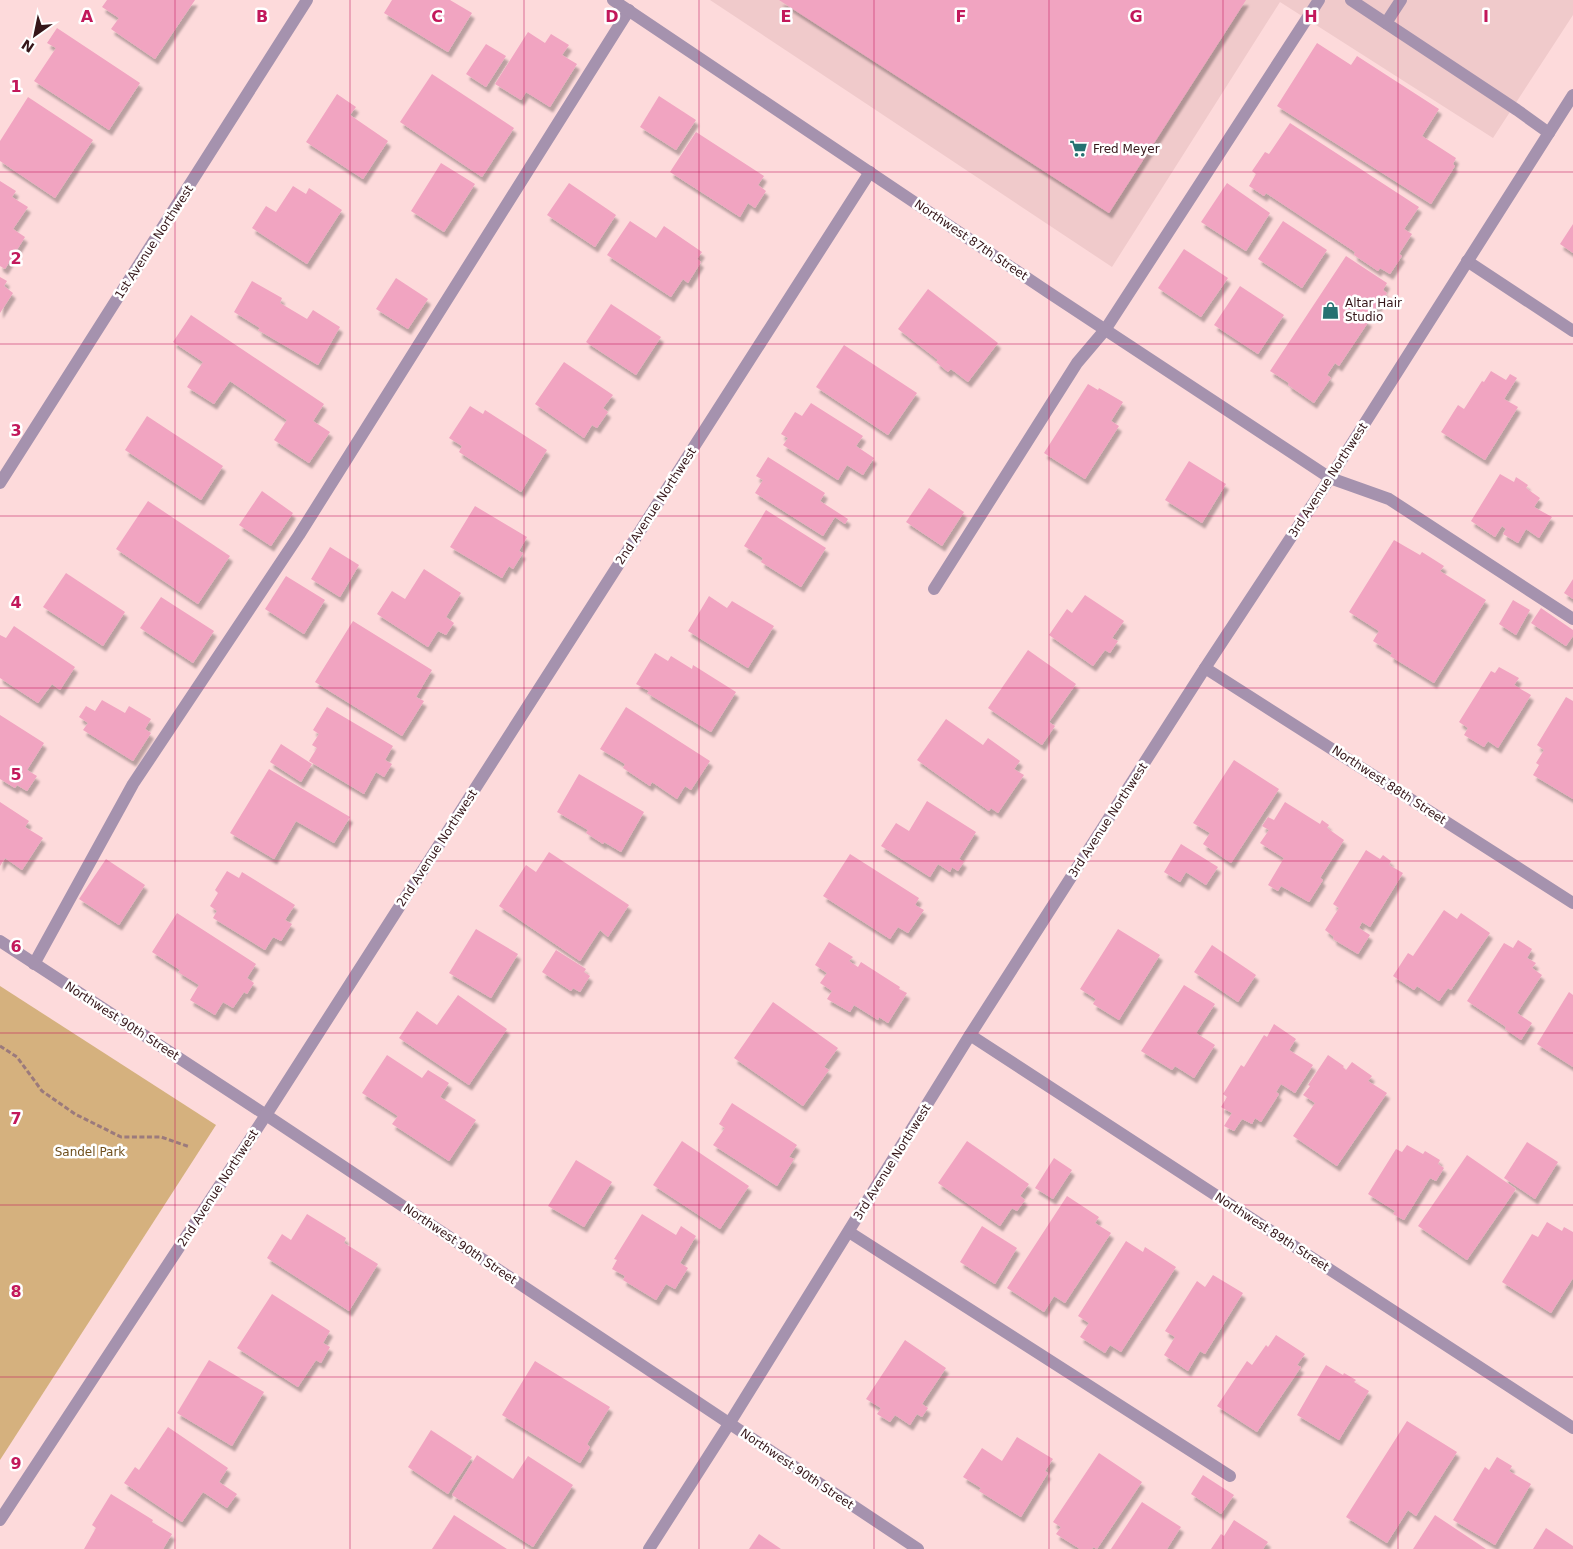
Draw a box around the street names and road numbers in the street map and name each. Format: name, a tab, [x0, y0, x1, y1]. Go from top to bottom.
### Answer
street label: 1st Avenue Northwest	[112, 182, 196, 301]
street label: Northwest 87th Street	[912, 197, 1030, 283]
street label: 3rd Avenue Northwest	[1286, 420, 1370, 540]
street label: 2nd Avenue Northwest	[613, 445, 699, 567]
street label: Northwest 88th Street	[1329, 743, 1449, 827]
street label: 3rd Avenue Northwest	[1066, 760, 1150, 880]
street label: 2nd Avenue Northwest	[394, 787, 480, 909]
street label: Northwest 90th Street	[62, 979, 182, 1063]
street label: 3rd Avenue Northwest	[851, 1101, 934, 1222]
street label: 2nd Avenue Northwest	[175, 1127, 261, 1249]
street label: Northwest 89th Street	[1212, 1190, 1332, 1274]
street label: Northwest 90th Street	[401, 1201, 519, 1287]
street label: Northwest 90th Street	[738, 1426, 856, 1512]

